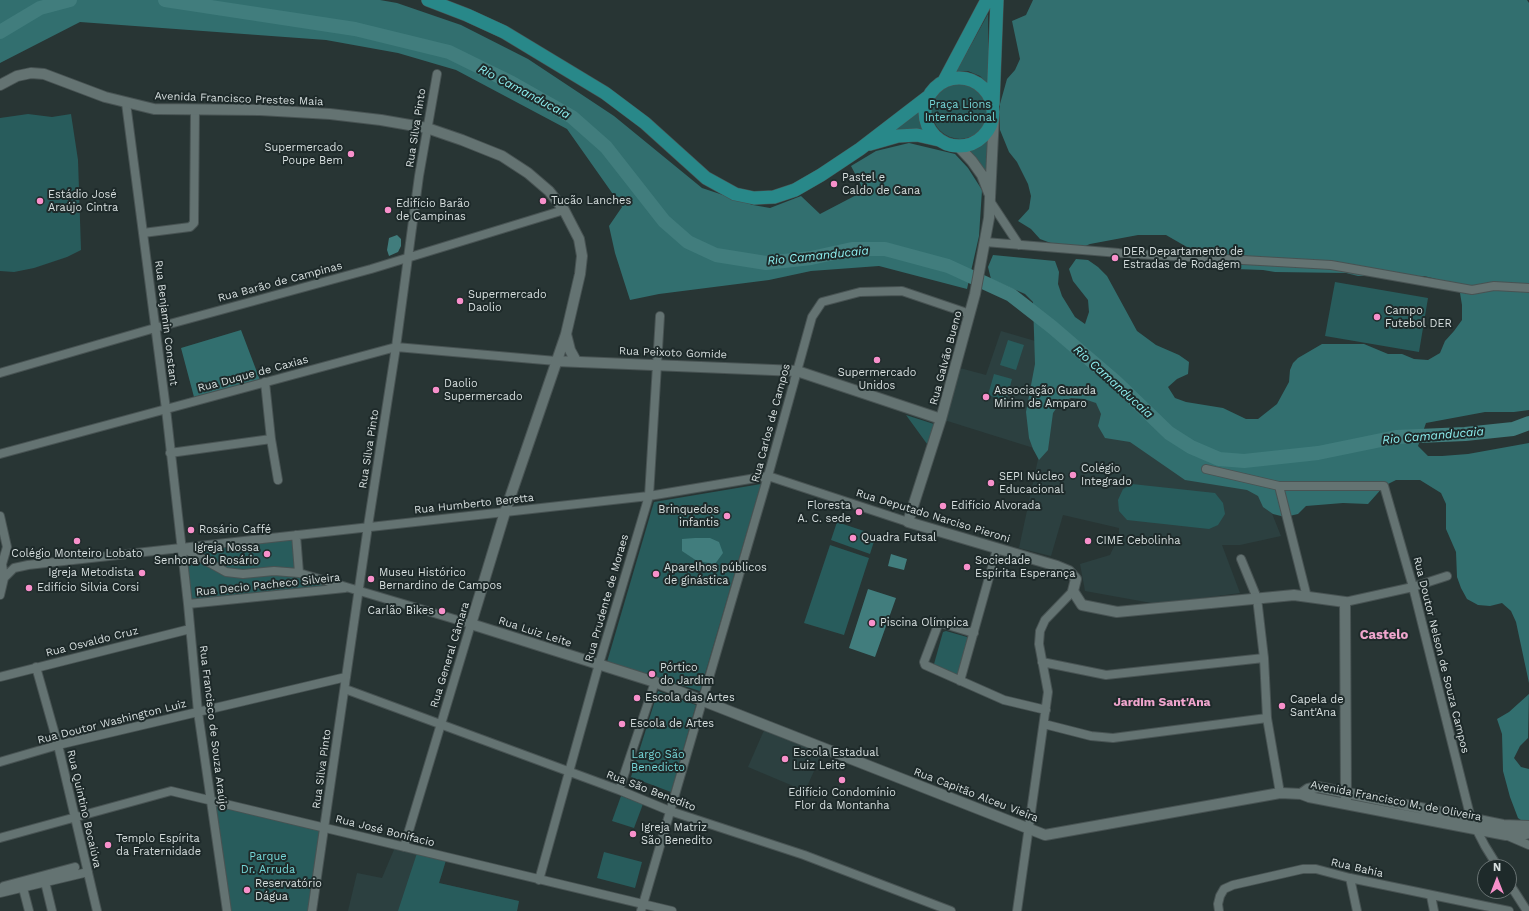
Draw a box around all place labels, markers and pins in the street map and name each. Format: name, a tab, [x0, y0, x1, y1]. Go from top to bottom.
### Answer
place label: Supermercado Poupe Bem	[264, 141, 343, 167]
marker: Supermercado Poupe Bem	[346, 149, 356, 159]
place label: Pastel e Caldo de Cana	[842, 171, 920, 197]
marker: Pastel e Caldo de Cana	[829, 179, 839, 189]
place label: Estádio José Araújo Cintra	[48, 188, 118, 214]
place label: Tucão Lanches	[551, 194, 631, 208]
marker: Estádio José Araújo Cintra	[35, 196, 45, 206]
marker: Tucão Lanches	[538, 196, 548, 206]
place label: Edifício Barão de Campinas	[396, 197, 470, 223]
marker: Edifício Barão de Campinas	[383, 205, 393, 215]
place label: DER Departamento de Estradas de Rodagem	[1123, 245, 1243, 271]
marker: DER Departamento de Estradas de Rodagem	[1110, 253, 1120, 263]
place label: Supermercado Daolio	[468, 288, 547, 314]
marker: Supermercado Daolio	[455, 296, 465, 306]
place label: Campo Futebol DER	[1385, 304, 1452, 330]
marker: Campo Futebol DER	[1372, 312, 1382, 322]
marker: Supermercado Unidos	[872, 355, 882, 365]
place label: Supermercado Unidos	[838, 366, 916, 392]
place label: Daolio Supermercado	[444, 377, 523, 403]
place label: Associação Guarda Mirim de Amparo	[994, 384, 1096, 410]
marker: Daolio Supermercado	[431, 385, 441, 395]
marker: Associação Guarda Mirim de Amparo	[981, 392, 991, 402]
place label: Colégio Integrado	[1081, 462, 1132, 488]
place label: SEPI Núcleo Educacional	[999, 470, 1064, 496]
marker: Colégio Integrado	[1068, 470, 1078, 480]
marker: SEPI Núcleo Educacional	[986, 478, 996, 488]
place label: Floresta A. C. sede	[797, 499, 851, 525]
place label: Edifício Alvorada	[951, 499, 1041, 513]
marker: Edifício Alvorada	[938, 501, 948, 511]
place label: Brinquedos infantis	[658, 503, 719, 529]
marker: Floresta A. C. sede	[854, 507, 864, 517]
marker: Brinquedos infantis	[722, 511, 732, 521]
place label: Rosário Caffé	[199, 523, 271, 537]
marker: Rosário Caffé	[186, 525, 196, 535]
place label: Quadra Futsal	[861, 531, 936, 545]
marker: Quadra Futsal	[848, 533, 858, 543]
place label: CIME Cebolinha	[1096, 534, 1180, 548]
marker: Colégio Monteiro Lobato	[72, 536, 82, 546]
marker: CIME Cebolinha	[1083, 536, 1093, 546]
place label: Igreja Nossa Senhora do Rosário	[154, 541, 259, 567]
place label: Colégio Monteiro Lobato	[11, 547, 143, 561]
marker: Igreja Nossa Senhora do Rosário	[262, 549, 272, 559]
place label: Sociedade Espírita Esperança	[975, 554, 1075, 580]
place label: Aparelhos públicos de ginástica	[664, 561, 767, 587]
marker: Sociedade Espírita Esperança	[962, 562, 972, 572]
place label: Igreja Metodista	[48, 566, 134, 580]
place label: Museu Histórico Bernardino de Campos	[379, 566, 502, 592]
marker: Igreja Metodista	[137, 568, 147, 578]
marker: Aparelhos públicos de ginástica	[651, 569, 661, 579]
marker: Museu Histórico Bernardino de Campos	[366, 574, 376, 584]
place label: Edifício Silvia Corsi	[37, 581, 139, 595]
marker: Edifício Silvia Corsi	[24, 583, 34, 593]
place label: Carlão Bikes	[368, 604, 434, 618]
marker: Carlão Bikes	[437, 606, 447, 616]
place label: Piscina Olímpica	[880, 616, 969, 630]
marker: Piscina Olímpica	[867, 618, 877, 628]
place label: Pórtico do Jardim	[660, 661, 714, 687]
marker: Pórtico do Jardim	[647, 669, 657, 679]
place label: Escola das Artes	[645, 691, 735, 705]
marker: Escola das Artes	[632, 693, 642, 703]
place label: Capela de Sant'Ana	[1290, 693, 1344, 719]
marker: Capela de Sant'Ana	[1277, 701, 1287, 711]
place label: Escola de Artes	[630, 717, 714, 731]
marker: Escola de Artes	[617, 719, 627, 729]
place label: Escola Estadual Luiz Leite	[793, 746, 879, 772]
marker: Escola Estadual Luiz Leite	[780, 754, 790, 764]
marker: Edifício Condomínio Flor da Montanha	[837, 775, 847, 785]
place label: Edifício Condomínio Flor da Montanha	[788, 786, 896, 812]
place label: Igreja Matriz São Benedito	[641, 821, 712, 847]
marker: Igreja Matriz São Benedito	[628, 829, 638, 839]
place label: Templo Espírita da Fraternidade	[116, 832, 201, 858]
marker: Templo Espírita da Fraternidade	[103, 840, 113, 850]
place label: Reservatório Dágua	[255, 877, 322, 903]
marker: Reservatório Dágua	[242, 885, 252, 895]

